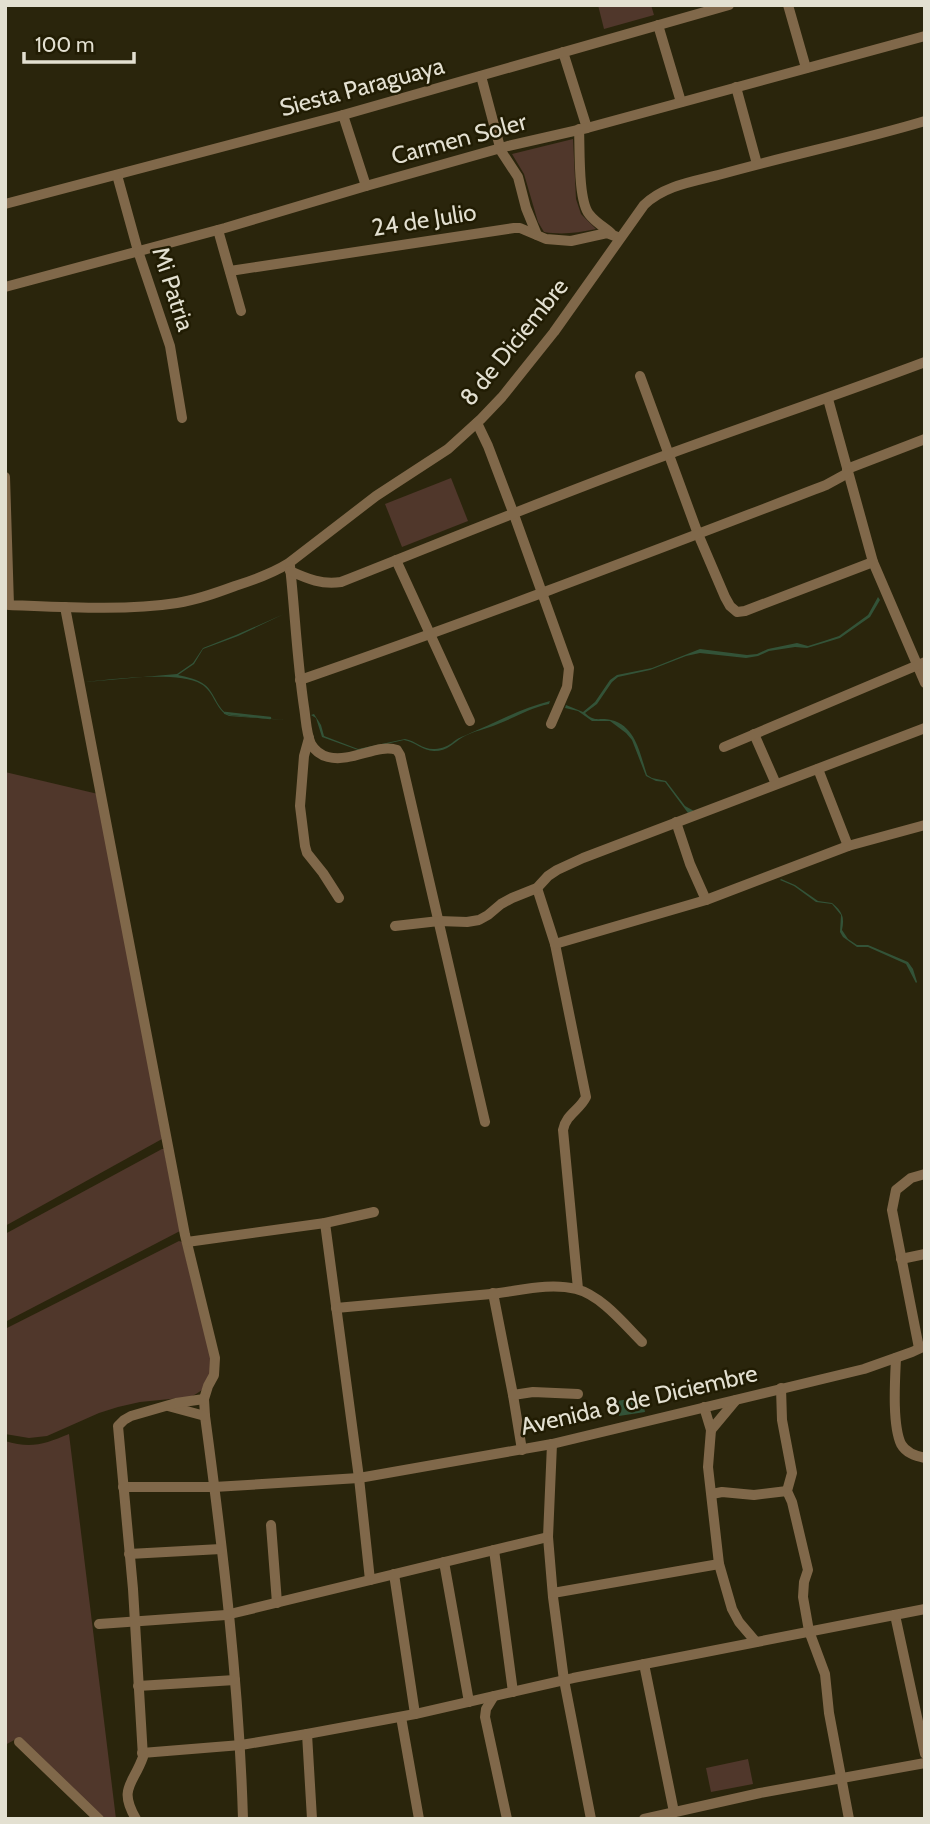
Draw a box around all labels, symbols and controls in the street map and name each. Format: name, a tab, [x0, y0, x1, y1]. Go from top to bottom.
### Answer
scale bar	[24, 21, 135, 65]
text: 100 m	[35, 32, 94, 57]
street label: Siesta Paraguaya	[276, 51, 448, 122]
street label: Carmen Soler	[388, 106, 530, 170]
street label: 24 de Julio	[370, 197, 478, 242]
street label: Mi Patria	[146, 243, 201, 335]
street label: 8 de Diciembre	[453, 272, 574, 411]
street label: Avenida 8 de Diciembre	[518, 1358, 760, 1441]

